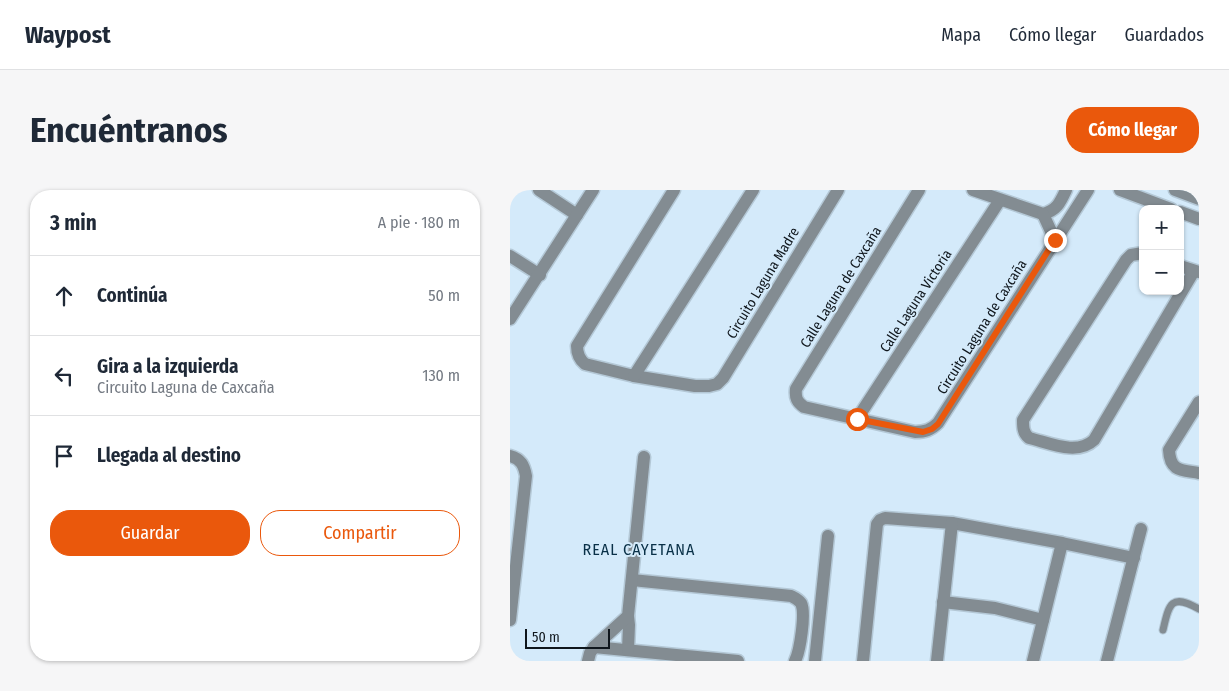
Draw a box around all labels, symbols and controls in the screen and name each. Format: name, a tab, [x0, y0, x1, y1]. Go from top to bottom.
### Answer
text: Waypost	[25, 21, 111, 49]
text: Mapa	[941, 24, 981, 46]
text: Cómo llegar	[1009, 24, 1096, 46]
text: Guardados	[1124, 24, 1204, 46]
button: Cómo llegar	[1066, 107, 1199, 153]
text: Encuéntranos	[30, 109, 228, 151]
map controls	[1139, 205, 1184, 295]
button: +	[1139, 205, 1184, 250]
text: 3 min	[50, 210, 97, 236]
text: A pie · 180 m	[378, 213, 460, 232]
street label: Calle Laguna de Caxcaña	[797, 223, 885, 351]
street label: Circuito Laguna Madre	[723, 224, 803, 342]
route end	[1044, 229, 1067, 252]
street label: Calle Laguna Victoria	[876, 246, 956, 356]
button: −	[1139, 250, 1184, 295]
street label: Circuito Laguna de Caxcaña	[934, 256, 1030, 397]
icon: ahead	[50, 282, 78, 310]
text: Continúa	[97, 284, 168, 307]
text: 50 m	[428, 286, 460, 305]
text: Gira a la izquierda	[97, 355, 239, 378]
icon: left	[50, 362, 78, 390]
text: 130 m	[422, 366, 460, 385]
text: Circuito Laguna de Caxcaña	[97, 378, 275, 397]
route start	[846, 408, 869, 431]
icon: arrive	[50, 442, 78, 470]
text: Llegada al destino	[97, 444, 241, 467]
button: Guardar	[50, 510, 250, 556]
button: Compartir	[260, 510, 460, 556]
district label: REAL CAYETANA	[583, 540, 695, 559]
scale bar	[525, 626, 610, 649]
text: 50 m	[532, 629, 560, 646]

